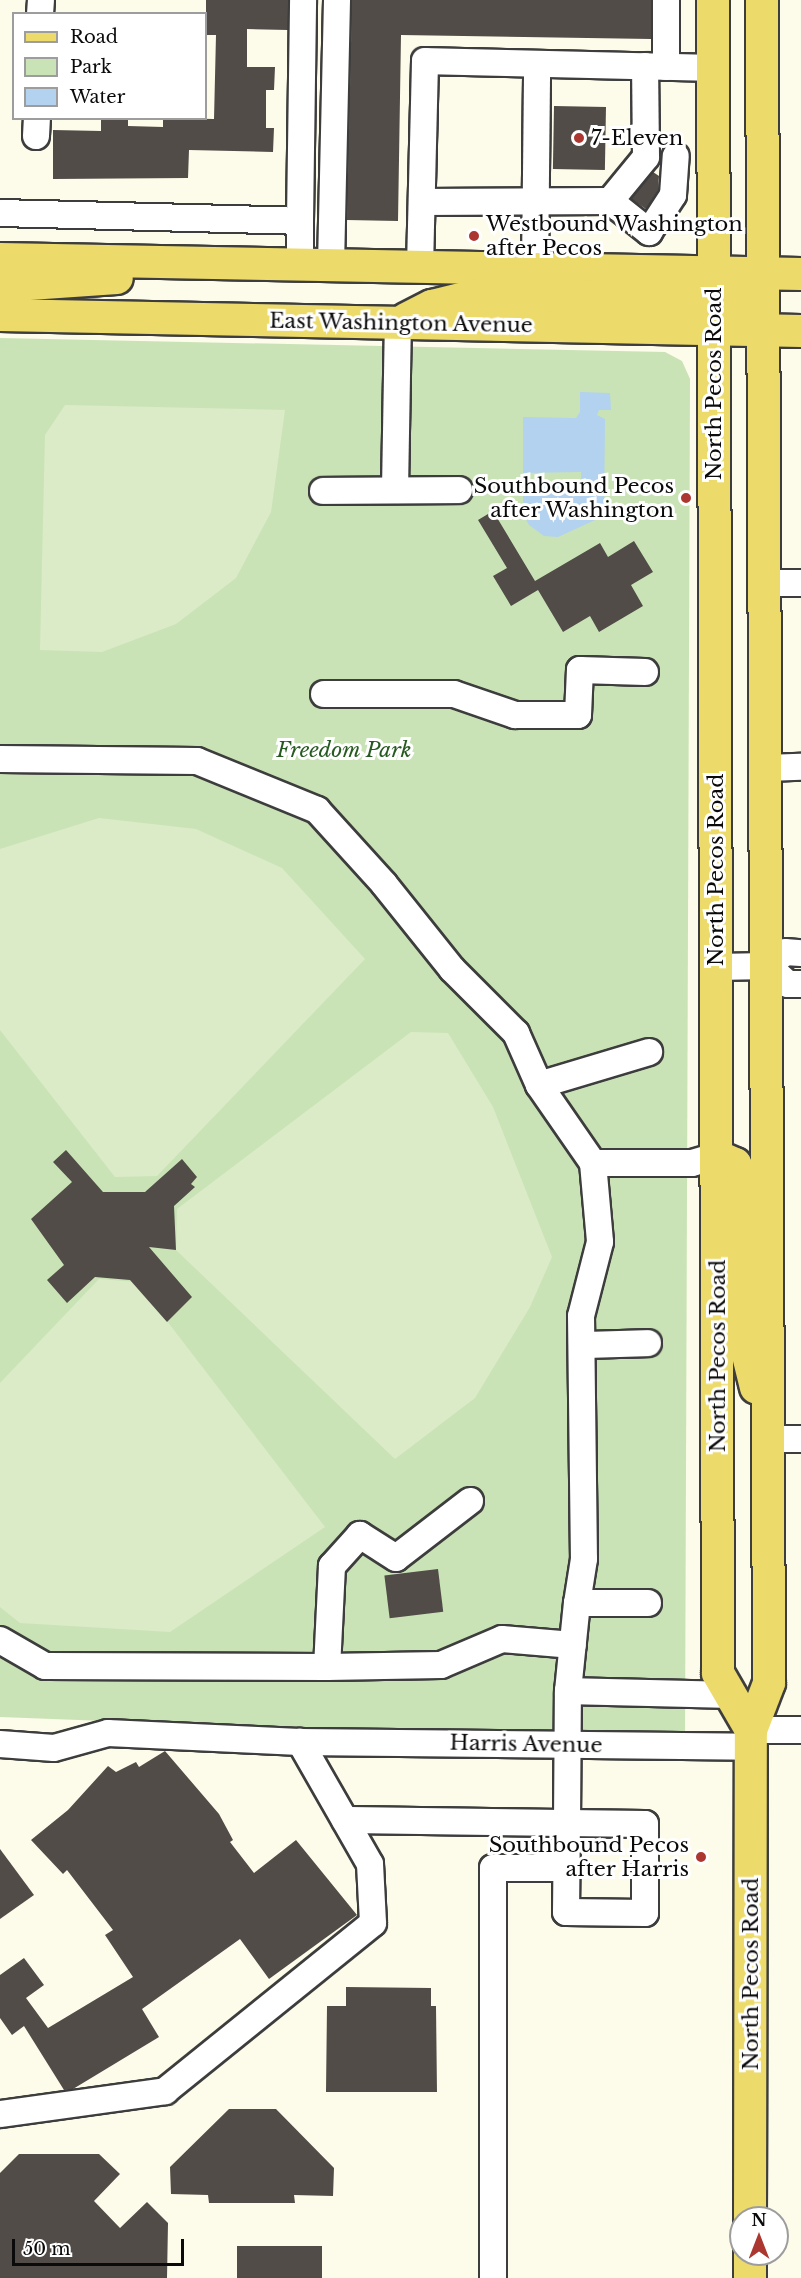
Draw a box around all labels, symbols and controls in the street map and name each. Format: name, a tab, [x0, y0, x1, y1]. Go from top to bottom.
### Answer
legend	[12, 12, 207, 120]
text: Road	[70, 26, 118, 48]
text: Park	[70, 56, 112, 78]
text: Water	[70, 86, 125, 108]
place label: 7-Eleven	[591, 125, 683, 151]
marker: 7-Eleven	[572, 131, 586, 145]
place label: Westbound Washington after Pecos	[486, 211, 744, 261]
marker: Westbound Washington after Pecos	[467, 229, 481, 243]
street label: North Pecos Road	[701, 288, 727, 480]
street label: East Washington Avenue	[268, 308, 534, 338]
place label: Southbound Pecos after Washington	[474, 473, 674, 523]
marker: Southbound Pecos after Washington	[679, 491, 693, 505]
park label: Freedom Park	[276, 737, 412, 763]
street label: North Pecos Road	[703, 774, 729, 966]
street label: North Pecos Road	[705, 1260, 731, 1452]
street label: Harris Avenue	[449, 1730, 603, 1758]
place label: Southbound Pecos after Harris	[489, 1832, 689, 1882]
marker: Southbound Pecos after Harris	[694, 1850, 708, 1864]
street label: North Pecos Road	[738, 1878, 764, 2070]
north arrow	[729, 2206, 789, 2266]
text: N	[751, 2210, 767, 2230]
scale bar	[15, 2227, 188, 2265]
text: 50 m	[23, 2238, 71, 2260]

